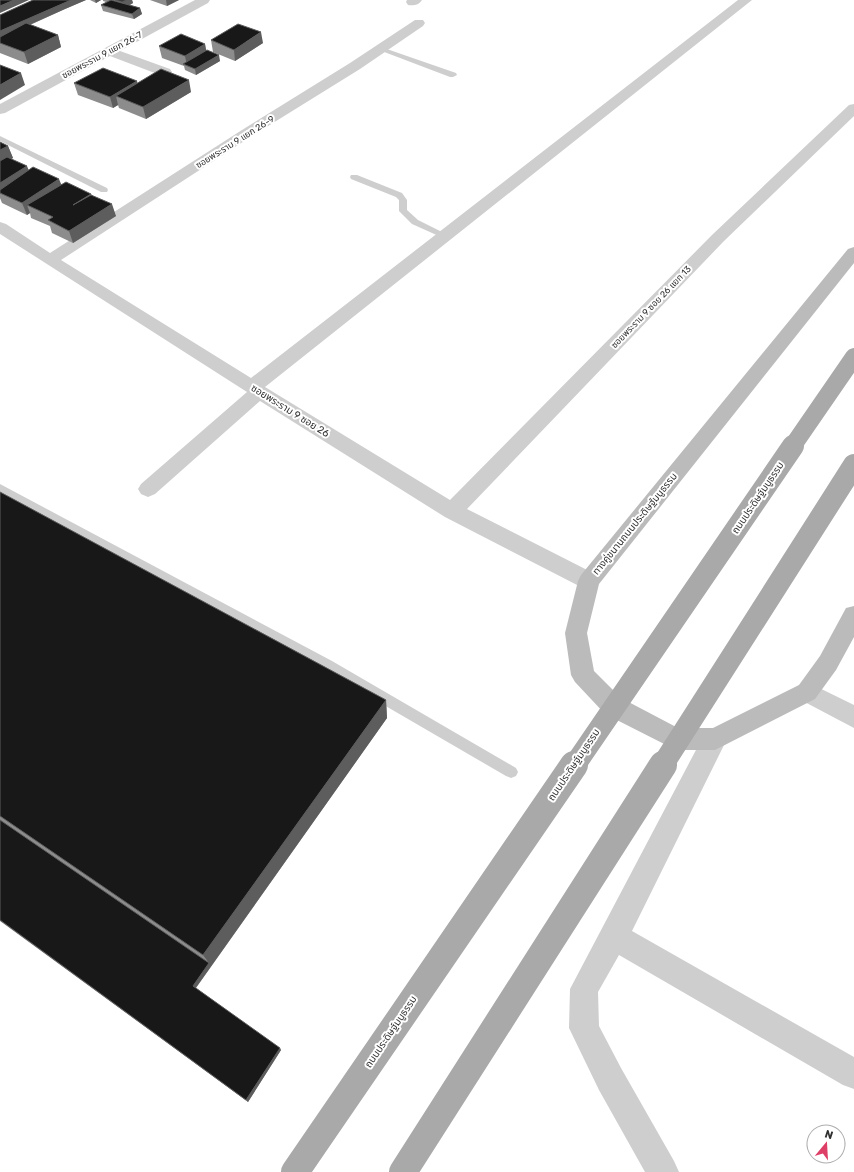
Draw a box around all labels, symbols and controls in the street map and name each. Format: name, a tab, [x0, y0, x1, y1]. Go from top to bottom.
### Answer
street label: ซอยพระราม 9 แยก 26-7	[60, 29, 144, 80]
street label: ซอยพระราม 9 แยก 26-9	[194, 114, 276, 170]
street label: ซอยพระราม 9 ซอย 26 แยก 13	[609, 264, 693, 350]
street label: ซอยพระราม 9 ซอย 26	[249, 382, 331, 440]
street label: ถนนประดิษฐ์มนูธรรม	[729, 460, 787, 536]
street label: ทางคู่ขนานถนนประดิษฐ์มนูธรรม	[589, 470, 680, 577]
street label: ถนนประดิษฐ์มนูธรรม	[545, 727, 603, 803]
street label: ถนนประดิษฐ์มนูธรรม	[362, 994, 420, 1070]
north arrow	[806, 1124, 846, 1164]
text: N	[823, 1128, 835, 1142]

